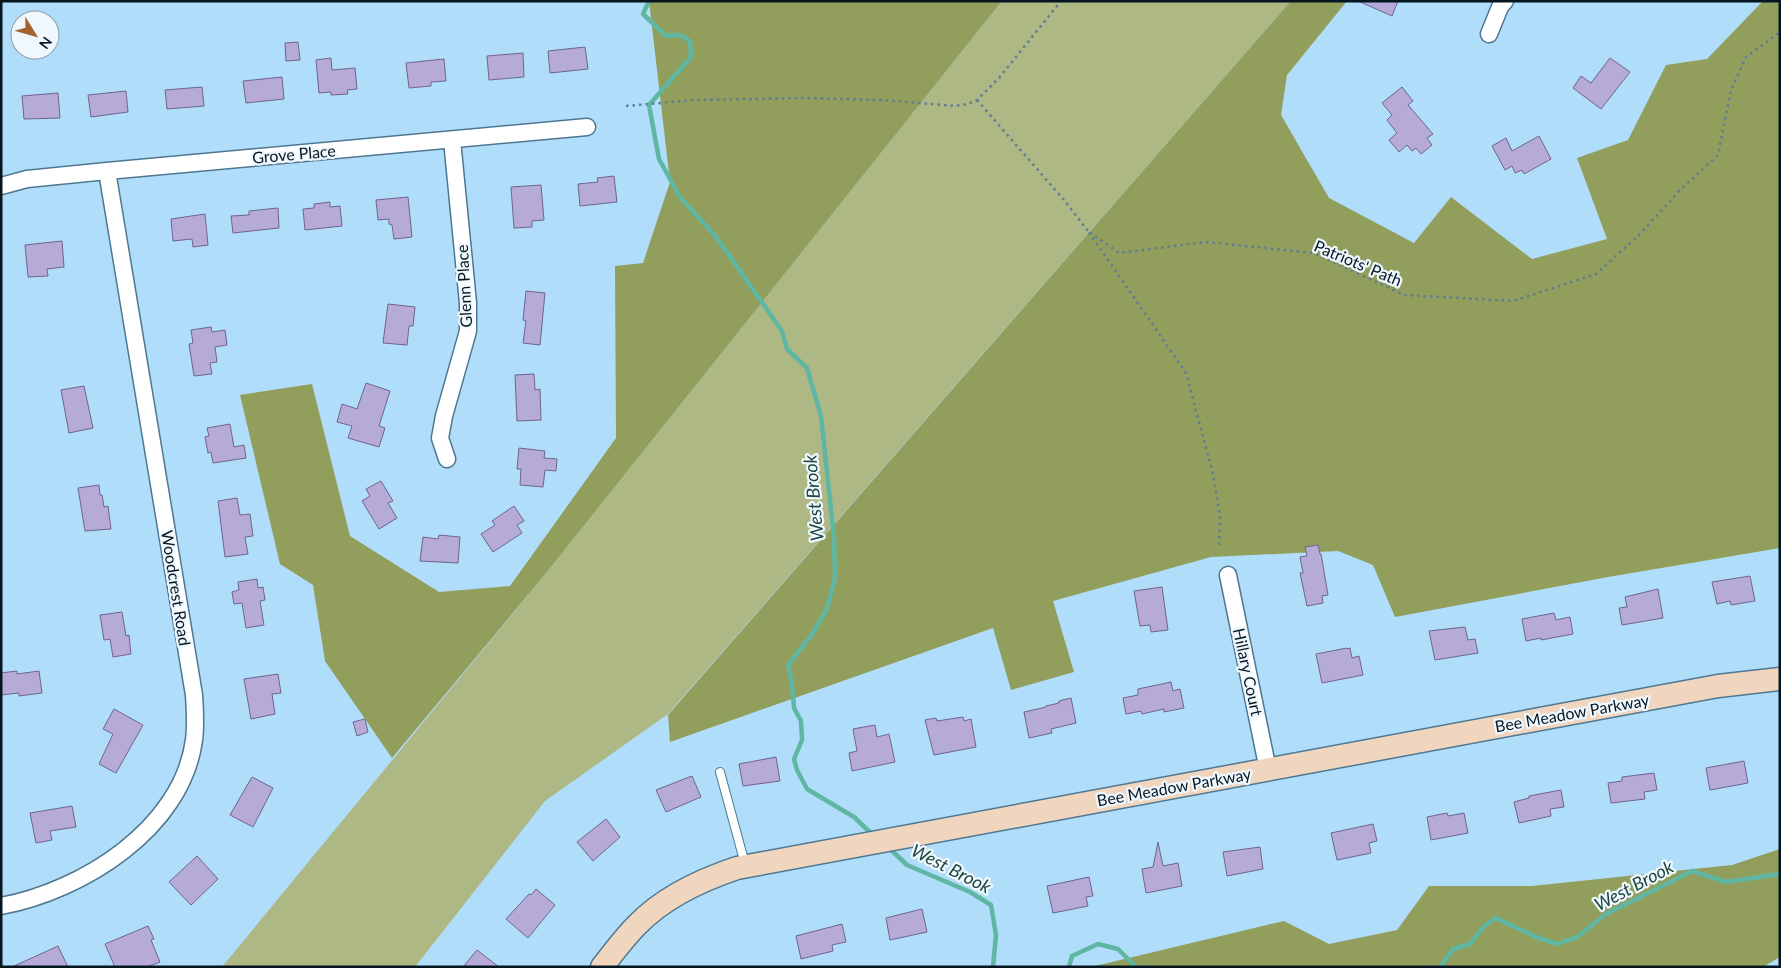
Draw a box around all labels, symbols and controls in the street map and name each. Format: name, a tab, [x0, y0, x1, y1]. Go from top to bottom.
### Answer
north arrow	[10, 10, 60, 60]
text: N	[36, 34, 56, 53]
street label: Grove Place	[251, 140, 336, 167]
street label: Patriots' Path	[1311, 236, 1405, 290]
street label: Glenn Place	[452, 244, 475, 328]
water label: West Brook	[798, 454, 828, 542]
street label: Woodcrest Road	[158, 529, 195, 647]
street label: Hillary Court	[1230, 626, 1267, 718]
street label: Bee Meadow Parkway	[1493, 689, 1651, 735]
street label: Bee Meadow Parkway	[1095, 763, 1253, 809]
water label: West Brook	[908, 839, 995, 898]
water label: West Brook	[1590, 855, 1677, 915]

